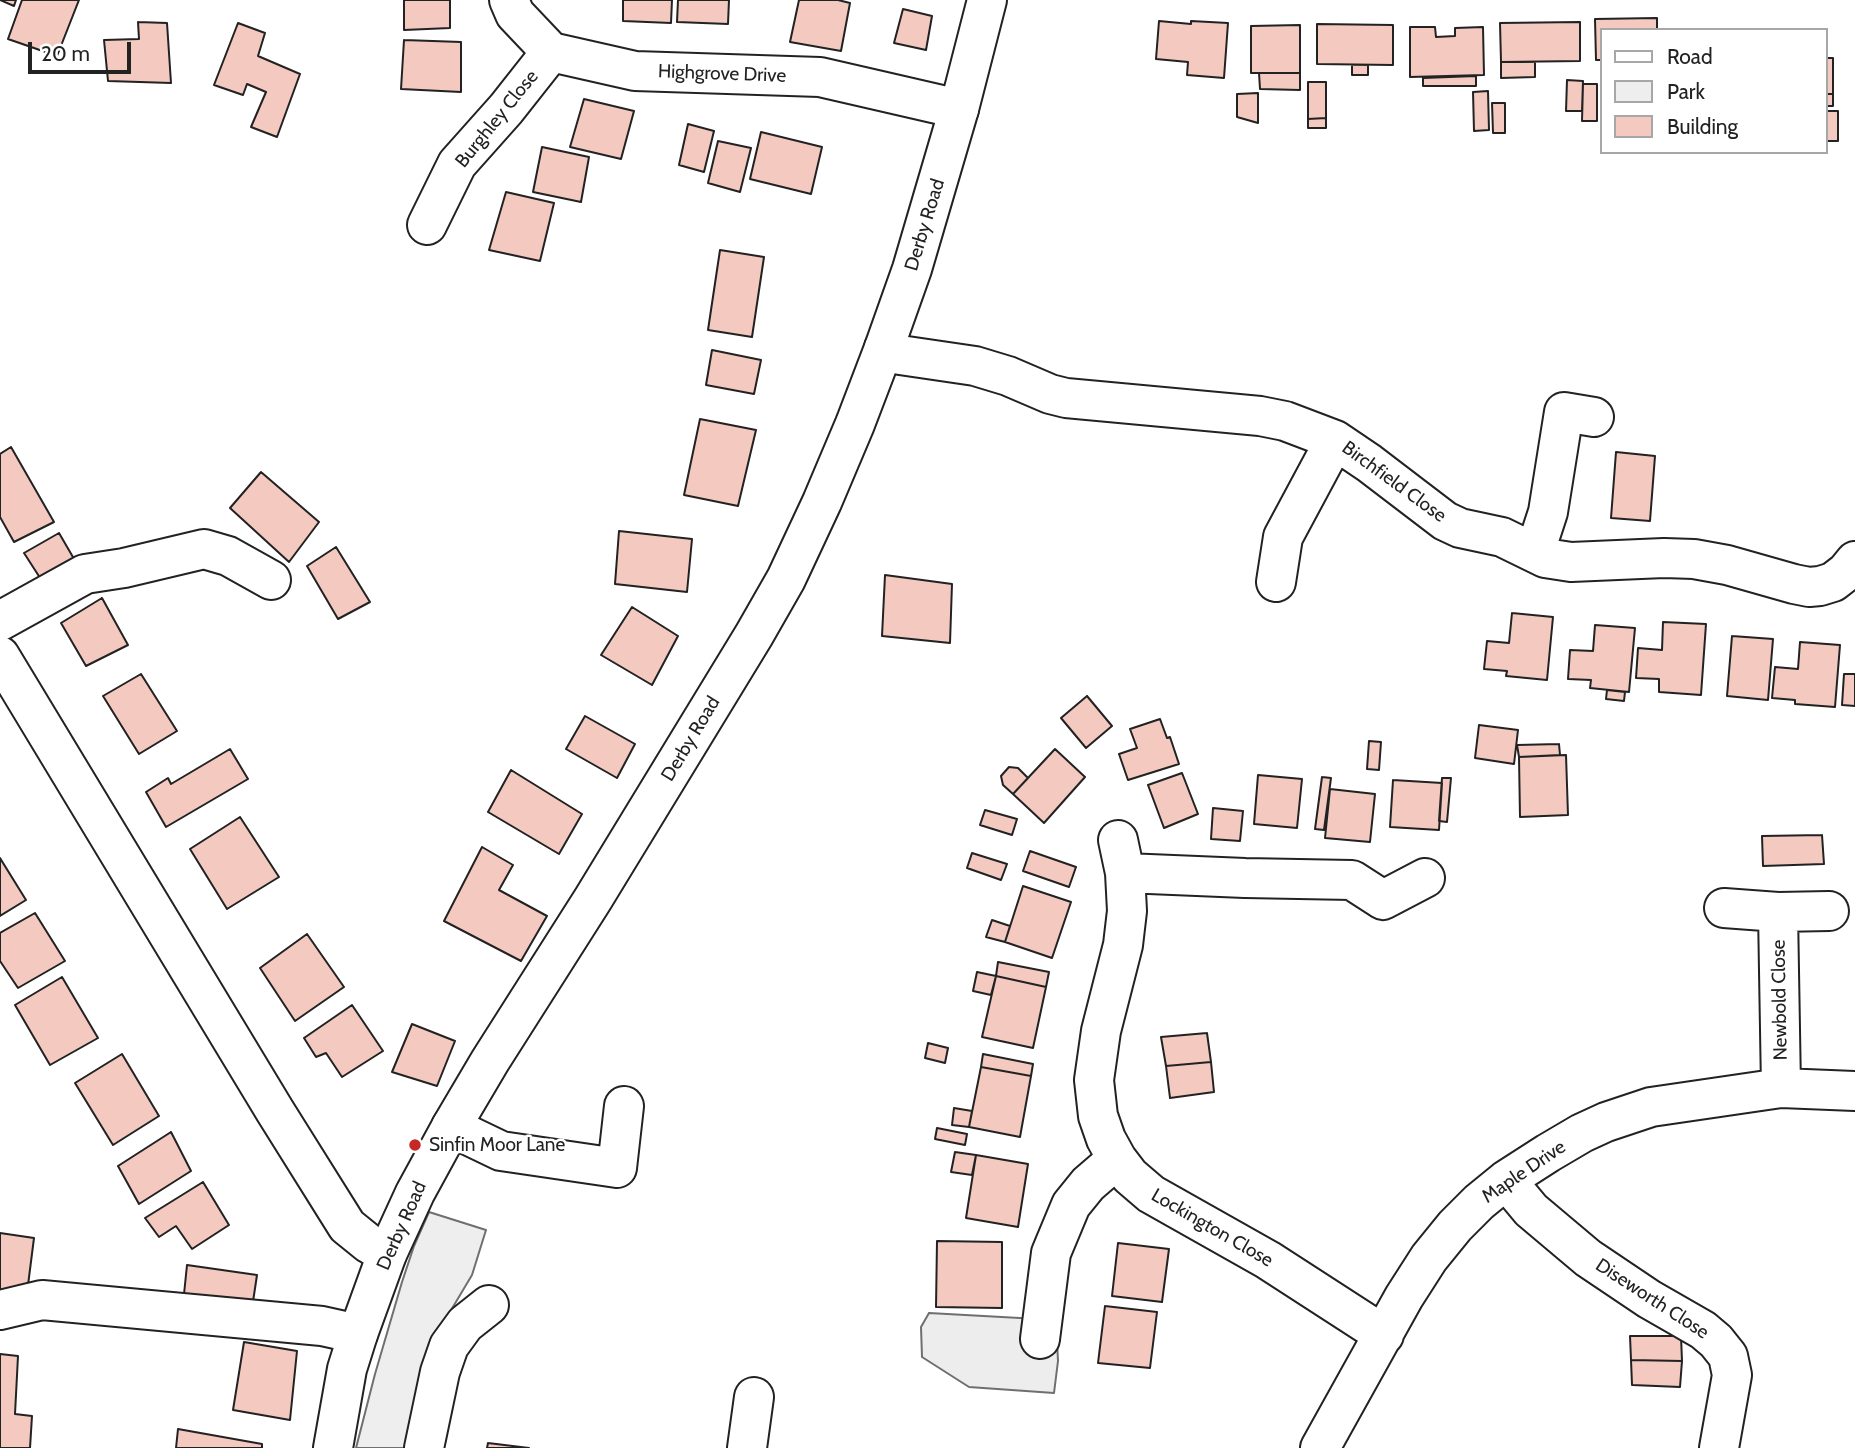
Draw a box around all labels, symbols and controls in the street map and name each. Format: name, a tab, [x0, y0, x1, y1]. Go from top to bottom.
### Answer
scale bar	[32, 28, 135, 72]
legend	[1600, 28, 1827, 154]
text: 20 m	[41, 41, 90, 66]
text: Road	[1667, 44, 1713, 69]
street label: Highgrove Drive	[657, 60, 787, 88]
street label: Burghley Close	[451, 66, 543, 172]
text: Park	[1667, 79, 1705, 104]
text: Building	[1667, 114, 1738, 139]
street label: Derby Road	[900, 176, 950, 274]
street label: Birchfield Close	[1337, 437, 1451, 527]
street label: Derby Road	[657, 692, 725, 786]
street label: Newbold Close	[1768, 939, 1792, 1061]
place label: Sinfin Moor Lane	[429, 1134, 565, 1156]
street label: Maple Drive	[1478, 1136, 1570, 1208]
marker: Sinfin Moor Lane	[407, 1137, 423, 1153]
street label: Derby Road	[372, 1178, 432, 1274]
street label: Lockington Close	[1147, 1184, 1277, 1272]
street label: Diseworth Close	[1591, 1254, 1713, 1344]

